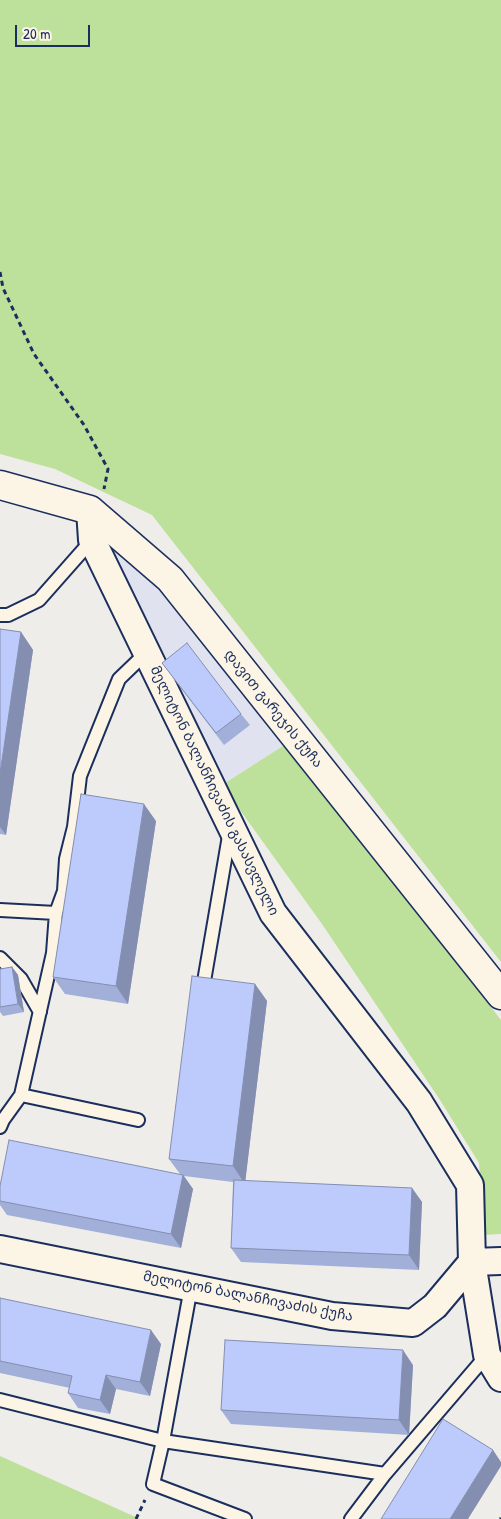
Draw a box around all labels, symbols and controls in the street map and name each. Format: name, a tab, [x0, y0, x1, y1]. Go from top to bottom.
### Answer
scale bar	[18, 15, 92, 47]
text: 20 m	[23, 23, 50, 44]
street label: დავით გარეჯის ქუჩა	[220, 647, 326, 771]
street label: მელიტონ ბალანჩივაძის გასასვლელი	[146, 663, 282, 919]
street label: მელიტონ ბალანჩივაძის ქუჩა	[142, 1268, 354, 1326]

